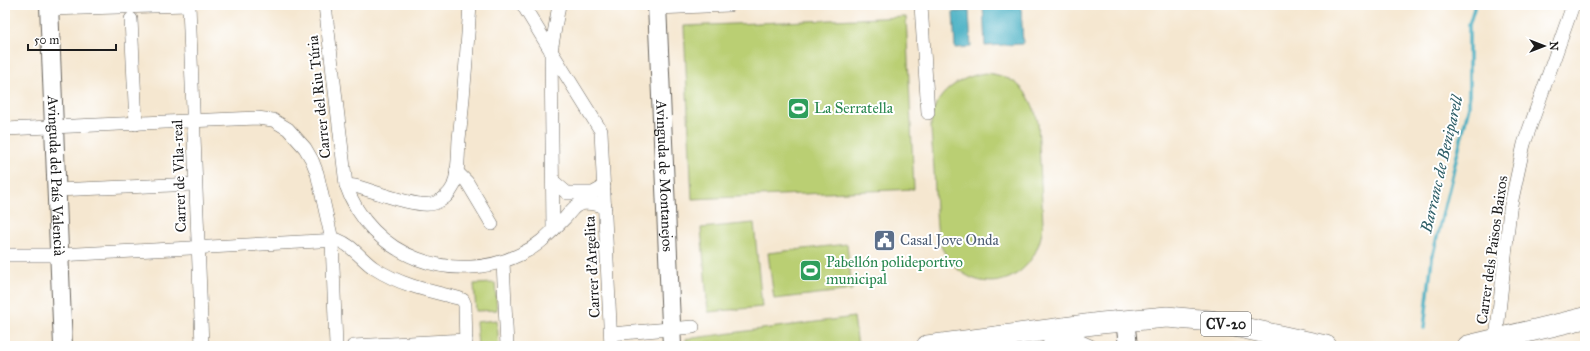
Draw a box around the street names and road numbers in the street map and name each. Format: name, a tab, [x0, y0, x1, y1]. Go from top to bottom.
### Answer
street label: Carrer del Riu Túria	[304, 34, 334, 160]
street label: Avinguda del País Valencià	[44, 94, 68, 257]
street label: Avinguda de Montanejos	[652, 98, 677, 252]
street label: Carrer de Vila-real	[168, 118, 190, 233]
street label: Carrer dels Països Baixos	[1473, 174, 1511, 326]
street label: Carrer d'Argelita	[580, 215, 604, 318]
road number: CV-20	[1201, 312, 1251, 336]

